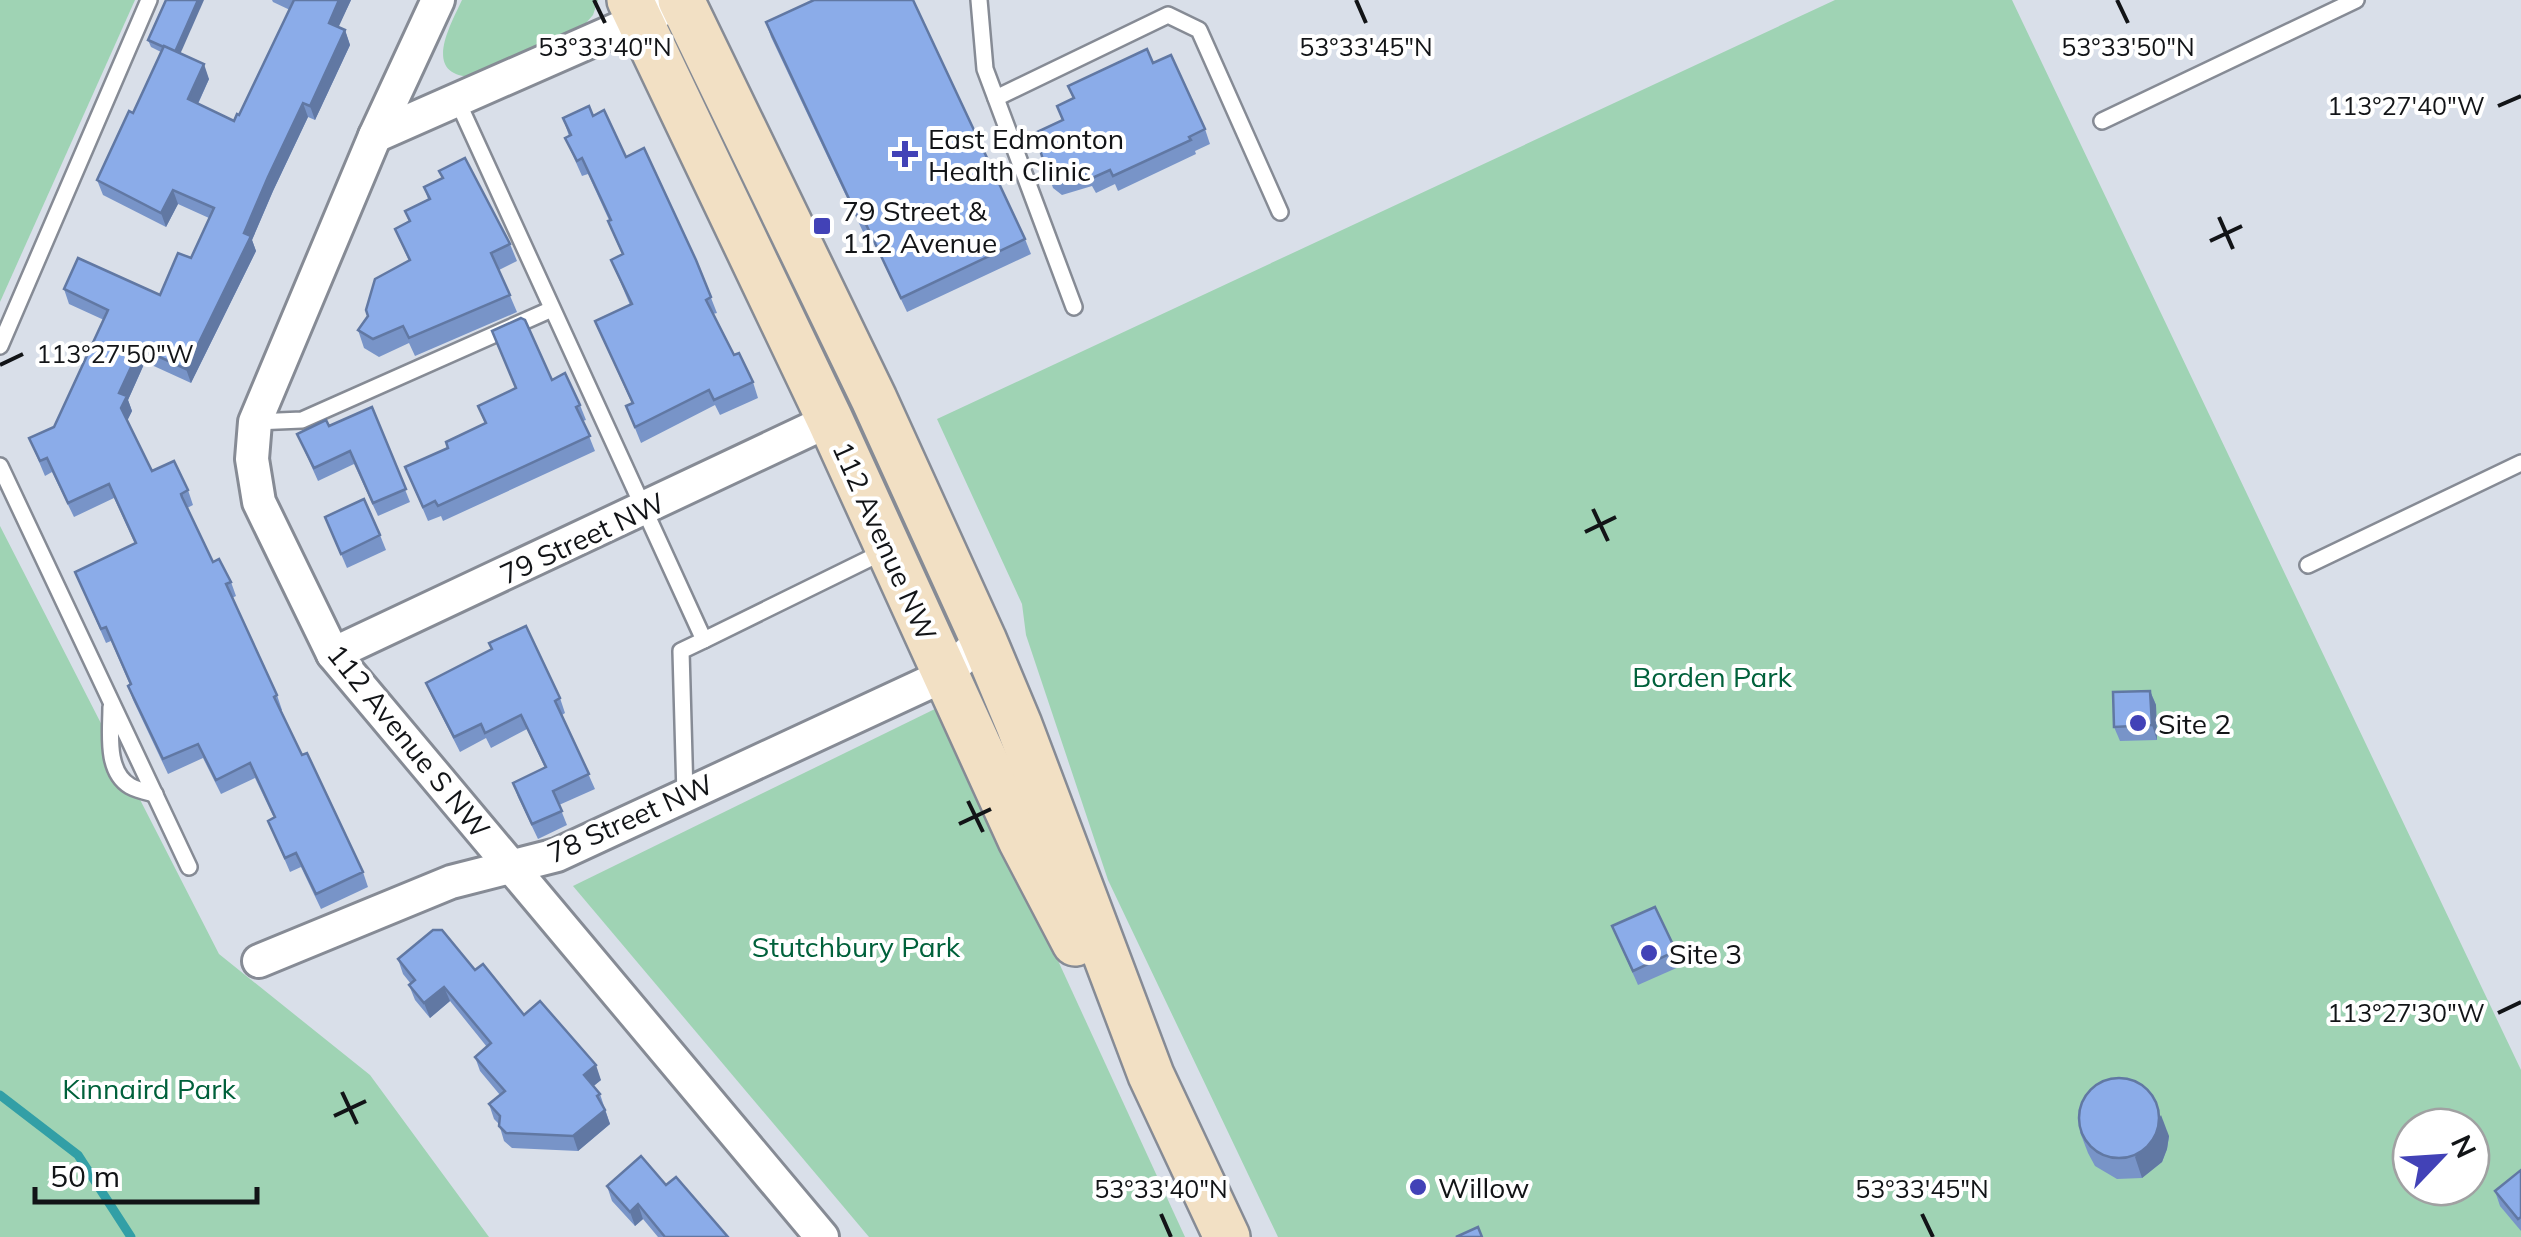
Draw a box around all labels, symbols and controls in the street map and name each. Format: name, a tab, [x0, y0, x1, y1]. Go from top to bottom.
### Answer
text: 53°33'40"N	[538, 31, 672, 62]
text: 53°33'45"N	[1299, 31, 1433, 62]
text: 53°33'50"N	[2061, 31, 2195, 62]
text: 113°27'40"W	[2327, 90, 2485, 121]
place label: East Edmonton Health Clinic	[928, 121, 1124, 188]
marker: East Edmonton Health Clinic	[892, 141, 918, 167]
place label: 79 Street & 112 Avenue	[842, 193, 997, 260]
marker: 79 Street & 112 Avenue	[811, 215, 833, 237]
text: 113°27'50"W	[36, 338, 194, 369]
street label: 112 Avenue NW	[825, 436, 945, 646]
street label: 79 Street NW	[494, 485, 670, 591]
street label: 112 Avenue S NW	[320, 637, 498, 845]
park label: Borden Park	[1632, 659, 1792, 694]
place label: Site 2	[2158, 706, 2231, 741]
marker: Site 2	[2127, 712, 2149, 734]
street label: 78 Street NW	[542, 766, 718, 870]
park label: Stutchbury Park	[752, 929, 961, 964]
place label: Site 3	[1669, 936, 1742, 971]
marker: Site 3	[1638, 942, 1660, 964]
text: 113°27'30"W	[2327, 997, 2485, 1028]
park label: Kinnaird Park	[62, 1071, 236, 1106]
north arrow	[2391, 1107, 2491, 1207]
text: N	[2444, 1129, 2484, 1163]
scale bar	[35, 1142, 258, 1204]
text: 50 m	[50, 1157, 120, 1195]
place label: Willow	[1438, 1170, 1529, 1205]
text: 53°33'40"N	[1094, 1173, 1228, 1204]
text: 53°33'45"N	[1855, 1173, 1989, 1204]
marker: Willow	[1407, 1176, 1429, 1198]

